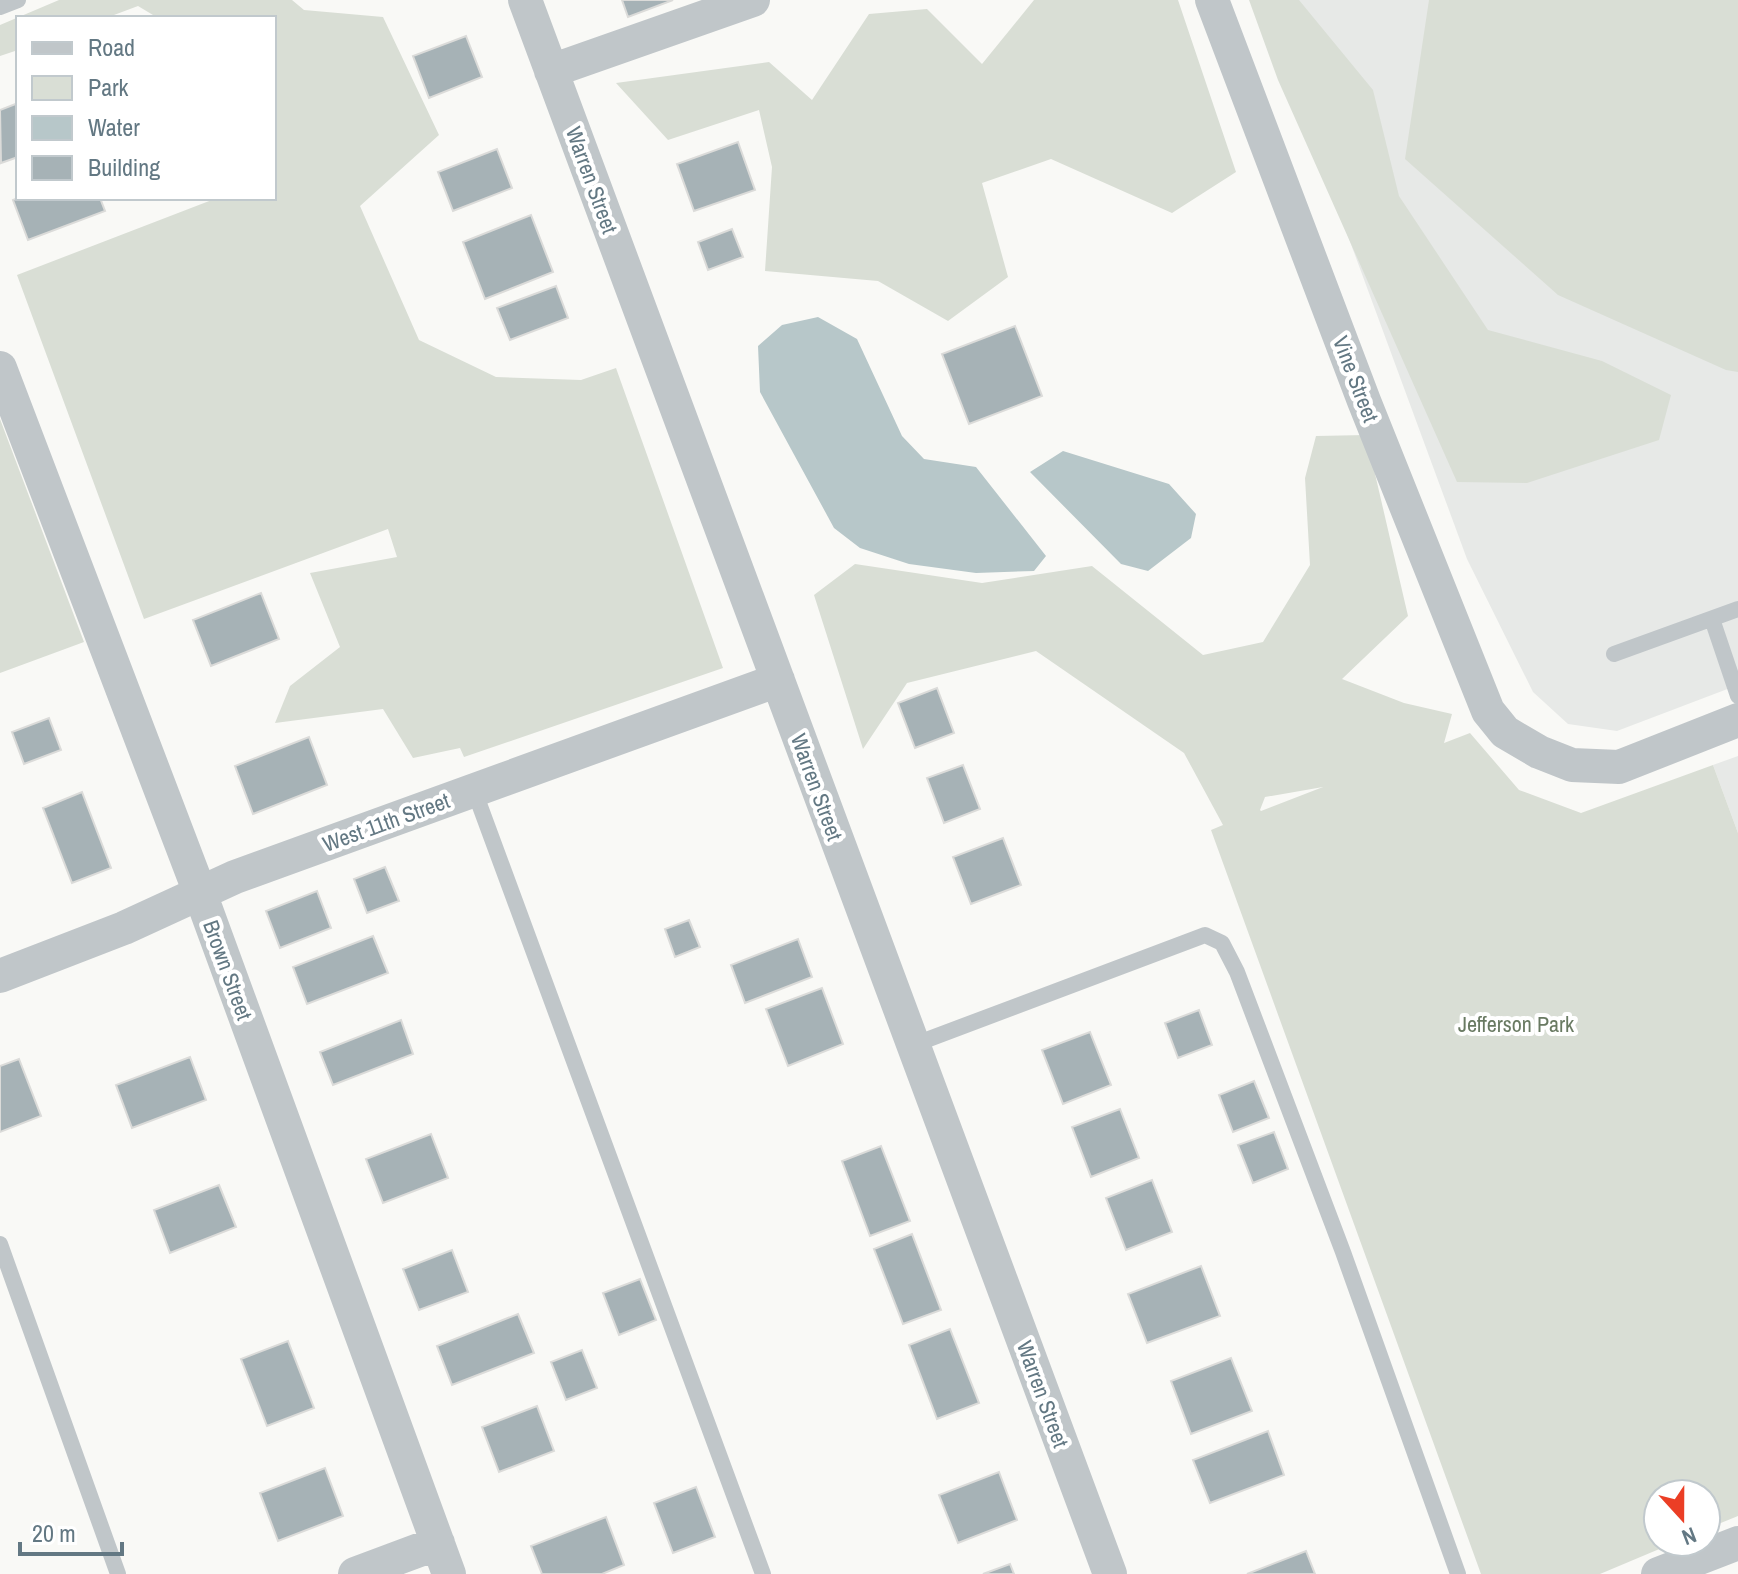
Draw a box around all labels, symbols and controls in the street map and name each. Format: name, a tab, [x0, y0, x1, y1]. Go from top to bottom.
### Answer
legend	[16, 16, 276, 200]
text: Road	[88, 31, 135, 63]
text: Park	[88, 71, 129, 103]
text: Water	[88, 111, 140, 143]
street label: Warren Street	[559, 122, 625, 238]
text: Building	[88, 151, 160, 183]
street label: Vine Street	[1326, 332, 1386, 426]
street label: Warren Street	[784, 729, 850, 845]
street label: West 11th Street	[318, 785, 454, 859]
street label: Brown Street	[196, 916, 260, 1024]
park label: Jefferson Park	[1458, 1009, 1575, 1039]
street label: Warren Street	[1010, 1336, 1076, 1452]
north arrow	[1642, 1478, 1722, 1558]
scale bar	[20, 1506, 122, 1556]
text: 20 m	[32, 1517, 76, 1549]
text: N	[1678, 1520, 1701, 1553]

